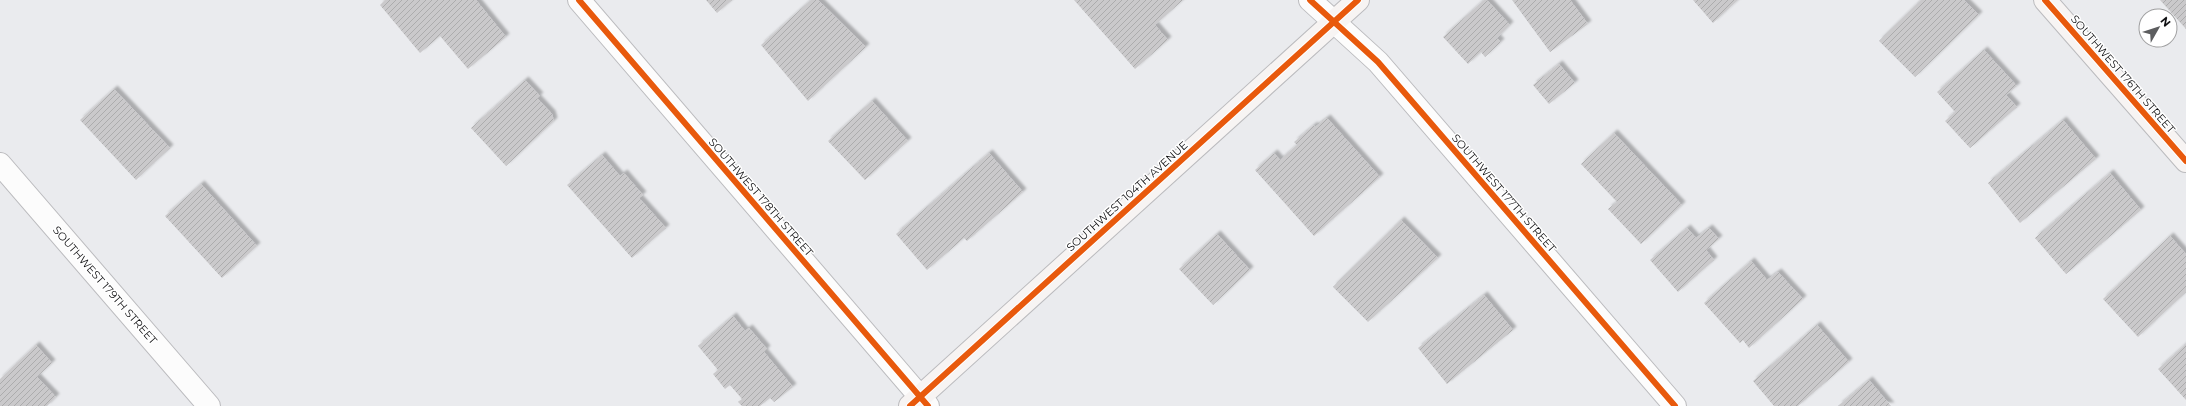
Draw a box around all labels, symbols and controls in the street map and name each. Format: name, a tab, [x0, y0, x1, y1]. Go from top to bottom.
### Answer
north arrow	[2138, 8, 2178, 48]
street label: SOUTHWEST 176TH STREET	[2068, 12, 2179, 136]
text: N	[2158, 14, 2174, 30]
street label: SOUTHWEST 177TH STREET	[1449, 131, 1560, 255]
street label: SOUTHWEST 178TH STREET	[706, 135, 817, 260]
street label: SOUTHWEST 104TH AVENUE	[1063, 138, 1191, 254]
street label: SOUTHWEST 179TH STREET	[50, 223, 161, 347]

